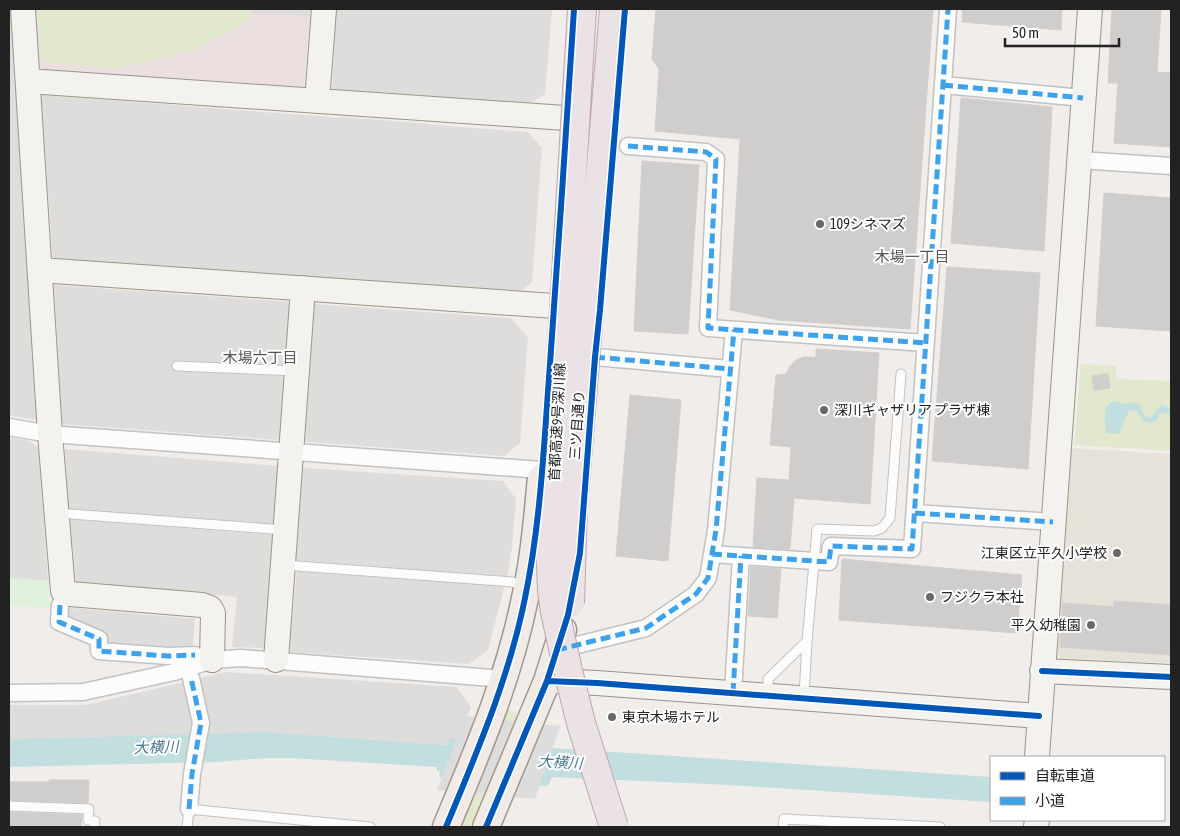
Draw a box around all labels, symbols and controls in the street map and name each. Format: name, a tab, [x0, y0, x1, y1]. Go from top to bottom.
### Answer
scale bar	[1005, 15, 1119, 47]
text: 50 m	[1012, 24, 1039, 41]
place label: 109シネマズ	[830, 216, 906, 232]
marker: 109シネマズ	[814, 218, 826, 230]
district label: 木場一丁目	[874, 248, 950, 265]
district label: 木場六丁目	[222, 349, 298, 366]
street label: 首都高速9号深川線	[546, 362, 568, 482]
street label: 三ツ目通り	[567, 390, 587, 460]
place label: 深川ギャザリア プラザ棟	[834, 402, 990, 418]
marker: 深川ギャザリア プラザ棟	[818, 404, 830, 416]
place label: 江東区立平久小学校	[981, 545, 1107, 561]
marker: 江東区立平久小学校	[1111, 547, 1123, 559]
place label: フジクラ本社	[940, 589, 1024, 605]
marker: フジクラ本社	[924, 591, 936, 603]
place label: 平久幼稚園	[1011, 617, 1081, 633]
marker: 平久幼稚園	[1085, 619, 1097, 631]
place label: 東京木場ホテル	[622, 709, 720, 725]
marker: 東京木場ホテル	[606, 711, 618, 723]
water label: 大横川	[133, 738, 181, 756]
water label: 大横川	[537, 752, 585, 772]
legend	[990, 756, 1165, 821]
text: 自転車道	[1035, 767, 1095, 784]
text: 小道	[1035, 792, 1065, 809]

